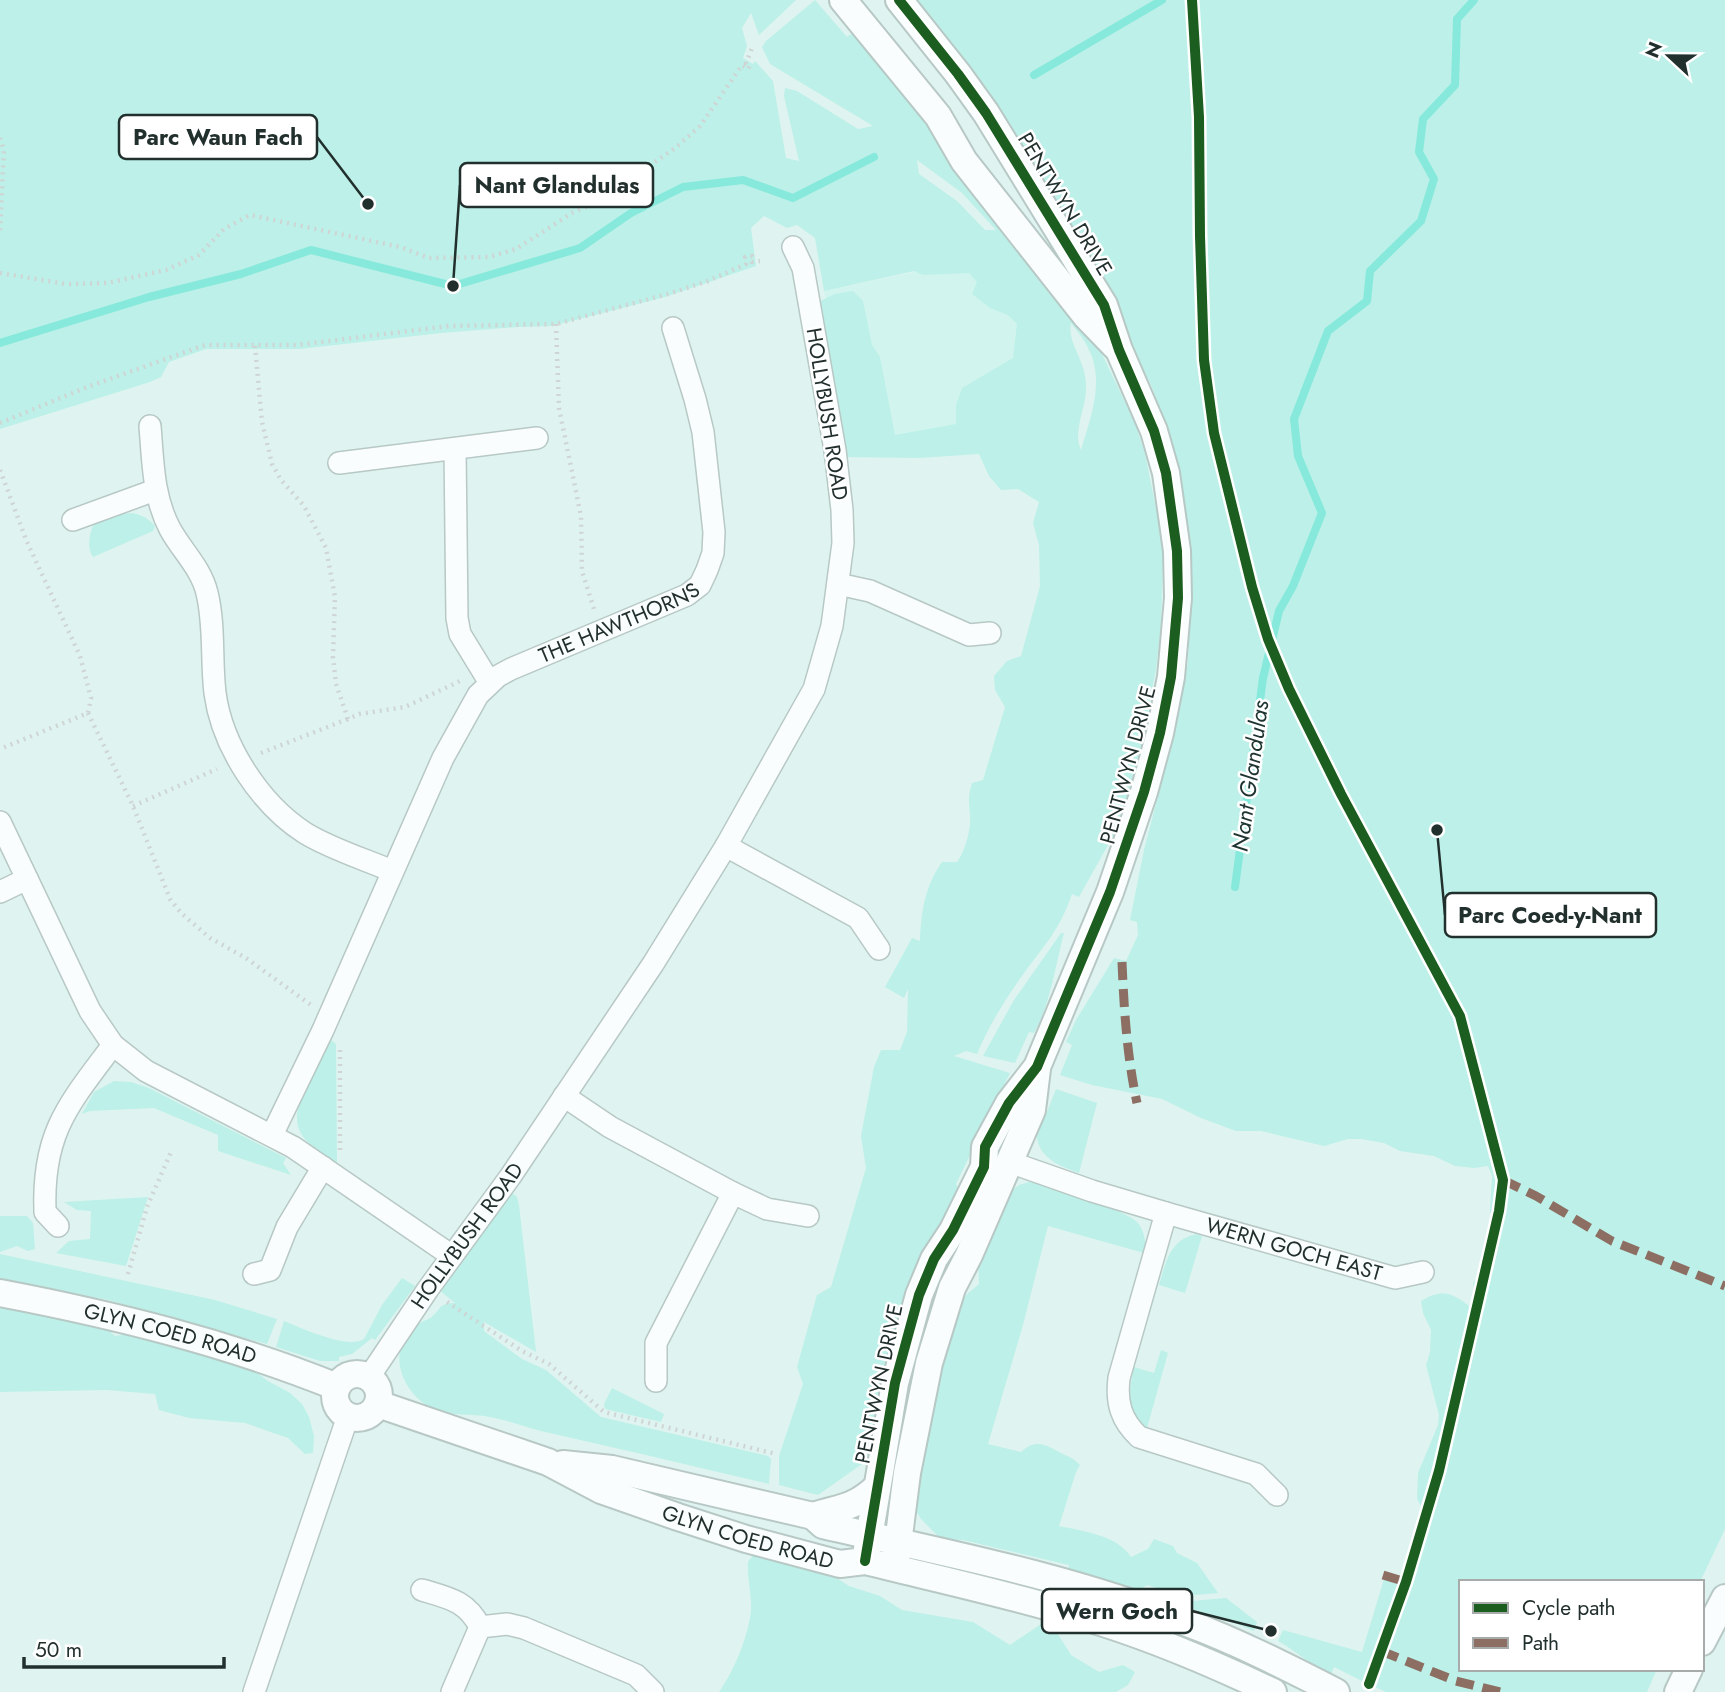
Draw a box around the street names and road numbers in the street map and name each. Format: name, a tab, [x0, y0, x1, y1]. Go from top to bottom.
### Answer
street label: PENTWYN DRIVE	[1010, 127, 1120, 281]
street label: HOLLYBUSH ROAD	[799, 326, 855, 502]
street label: THE HAWTHORNS	[534, 575, 706, 671]
street label: PENTWYN DRIVE	[1093, 683, 1163, 847]
street label: HOLLYBUSH ROAD	[404, 1157, 531, 1315]
street label: WERN GOCH EAST	[1202, 1210, 1386, 1289]
street label: GLYN COED ROAD	[81, 1296, 260, 1371]
street label: PENTWYN DRIVE	[847, 1301, 911, 1467]
street label: GLYN COED ROAD	[658, 1498, 837, 1577]

